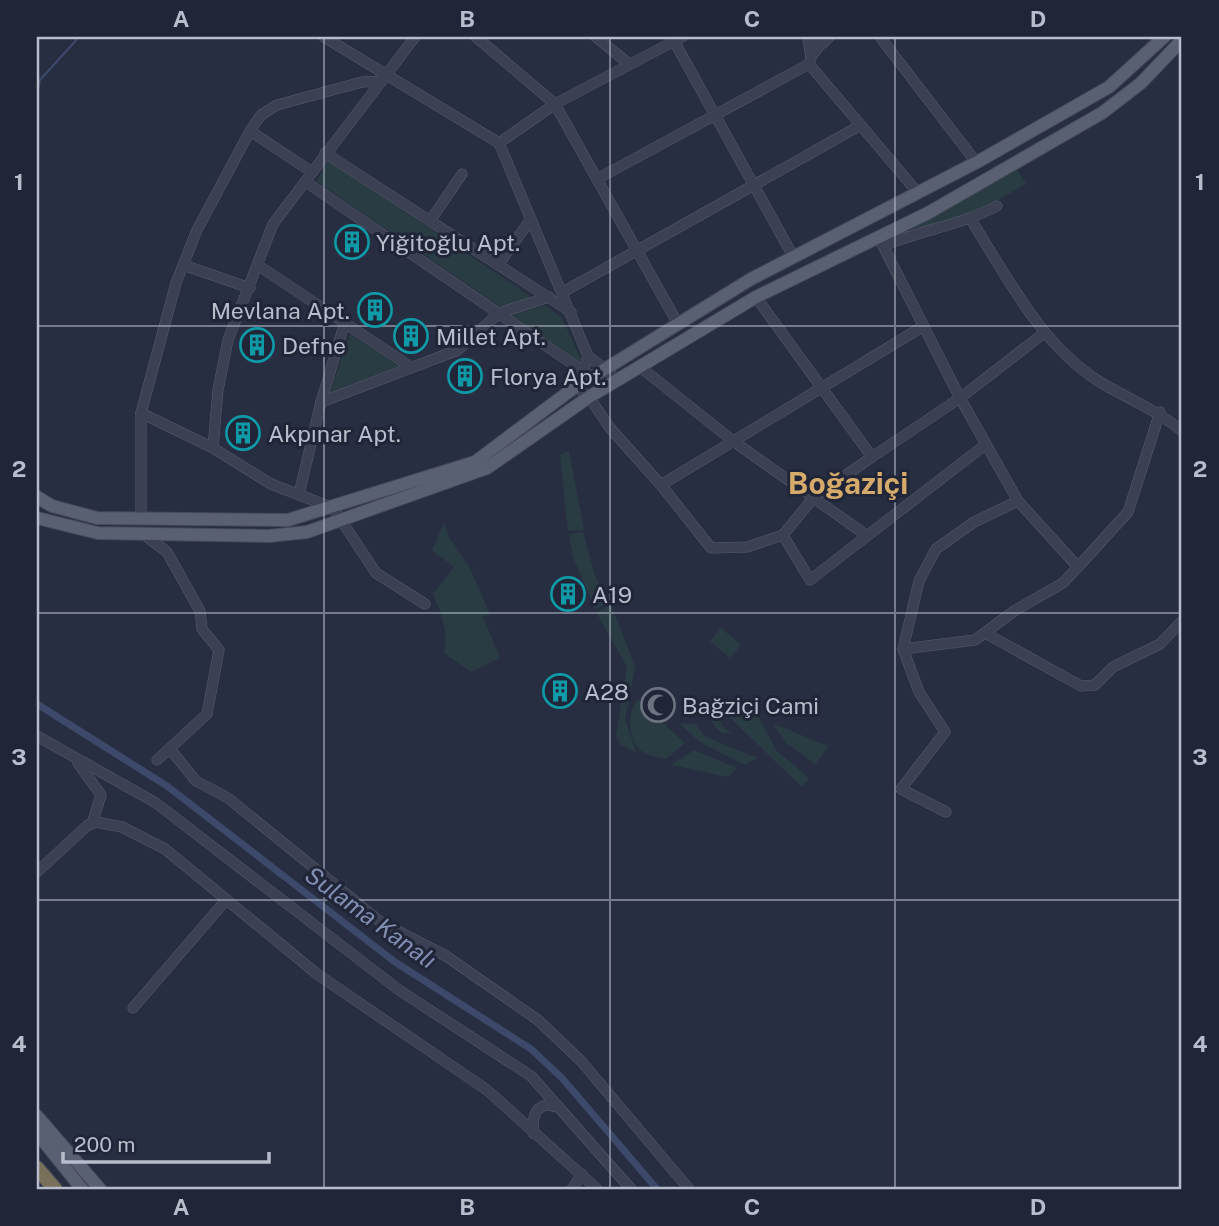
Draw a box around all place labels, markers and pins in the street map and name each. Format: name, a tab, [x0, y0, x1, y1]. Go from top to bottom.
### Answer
building icon: Yiğitoğlu Apt.	[333, 223, 371, 261]
place label: Yiğitoğlu Apt.	[376, 229, 520, 256]
building icon: Mevlana Apt.	[356, 291, 394, 329]
place label: Mevlana Apt.	[211, 297, 350, 324]
building icon: Millet Apt.	[392, 317, 430, 355]
place label: Millet Apt.	[436, 323, 546, 350]
building icon: Defne	[238, 326, 276, 364]
place label: Defne	[282, 332, 346, 359]
building icon: Florya Apt.	[446, 357, 484, 395]
place label: Florya Apt.	[490, 363, 606, 390]
building icon: Akpınar Apt.	[224, 414, 262, 452]
place label: Akpınar Apt.	[268, 420, 401, 447]
building icon: A19	[549, 575, 587, 613]
place label: A19	[592, 581, 632, 608]
building icon: A28	[541, 672, 579, 710]
place label: A28	[584, 678, 629, 705]
mosque icon: Bağziçi Cami	[639, 686, 677, 724]
place label: Bağziçi Cami	[682, 692, 819, 719]

